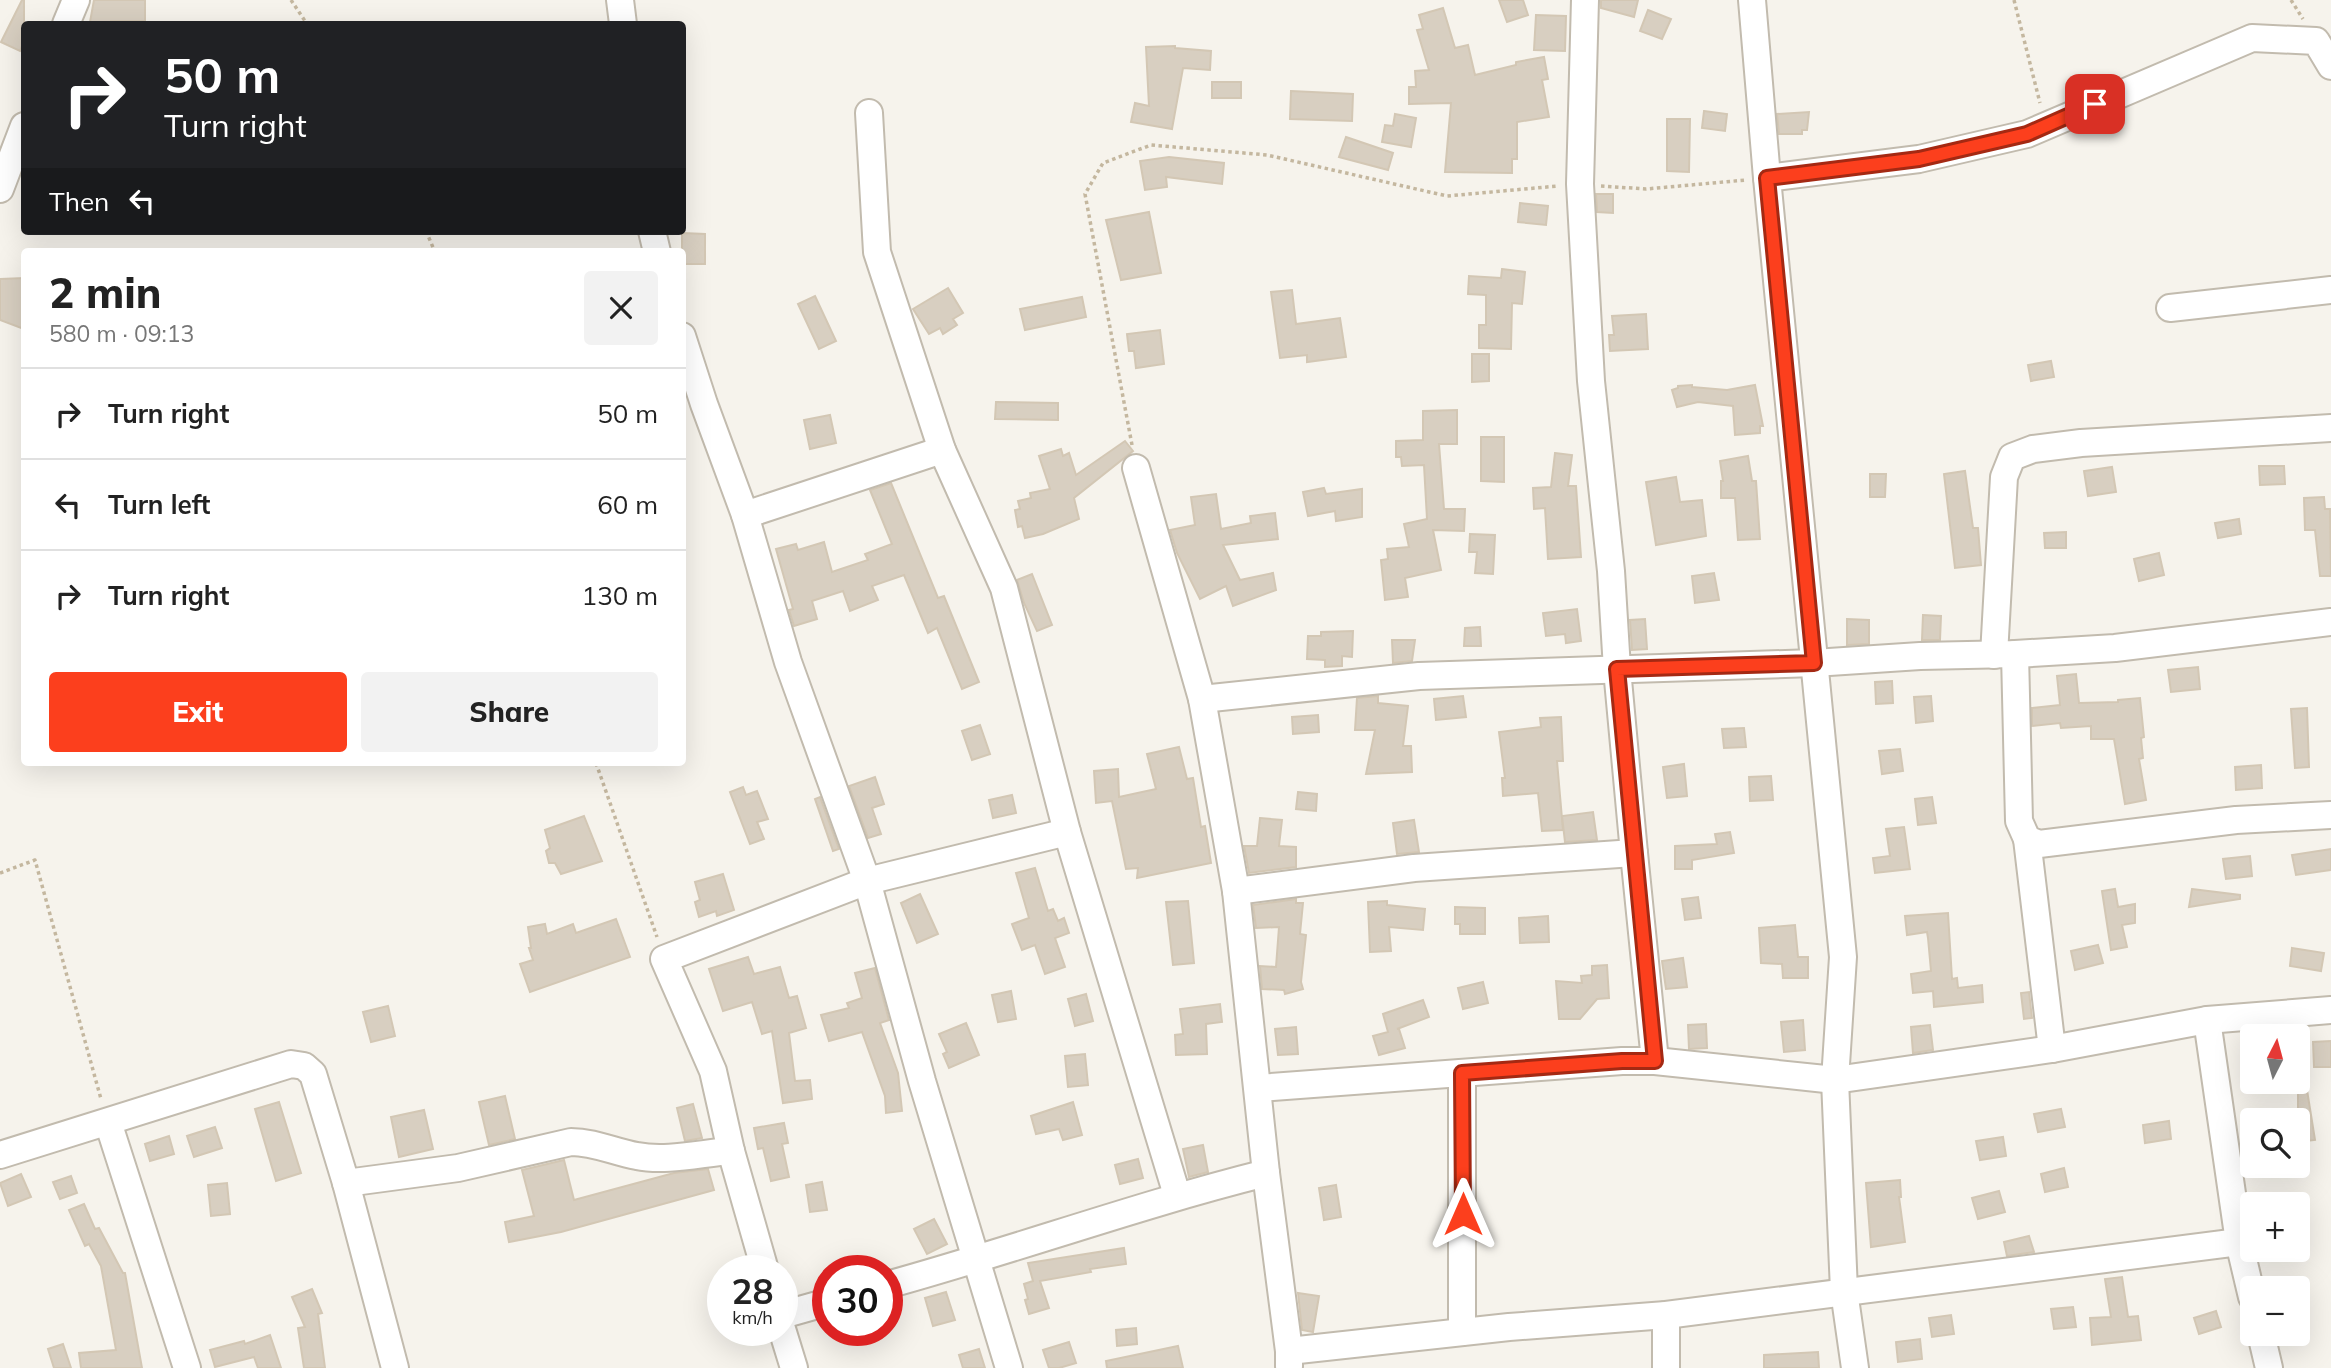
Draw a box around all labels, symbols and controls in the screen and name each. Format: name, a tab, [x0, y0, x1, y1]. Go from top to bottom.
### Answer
text: 50 m	[164, 44, 280, 105]
icon: right	[49, 49, 140, 140]
pin	[2065, 74, 2125, 134]
icon: arrive	[2076, 85, 2114, 123]
text: Turn right	[164, 105, 307, 145]
icon: left	[123, 182, 161, 220]
text: Then	[49, 185, 109, 218]
text: 2 min	[49, 266, 162, 319]
button: close	[584, 271, 658, 345]
text: 580 m · 09:13	[49, 319, 194, 348]
icon: right	[49, 395, 87, 433]
text: Turn right	[108, 397, 229, 430]
text: 50 m	[597, 397, 658, 430]
icon: left	[49, 486, 87, 524]
text: Turn left	[108, 488, 210, 521]
text: 60 m	[597, 488, 658, 521]
icon: right	[49, 577, 87, 615]
text: Turn right	[108, 579, 229, 612]
text: 130 m	[582, 579, 658, 612]
button: Exit	[49, 672, 347, 752]
button: Share	[361, 672, 658, 752]
north arrow	[2240, 1024, 2310, 1094]
map controls	[2240, 1024, 2310, 1346]
button: search	[2240, 1108, 2310, 1178]
position arrow	[1426, 1177, 1500, 1251]
button: +	[2240, 1192, 2310, 1262]
speed limit sign: 30	[812, 1255, 903, 1346]
text: 28	[731, 1269, 774, 1313]
button: −	[2240, 1276, 2310, 1346]
text: km/h	[732, 1306, 773, 1329]

